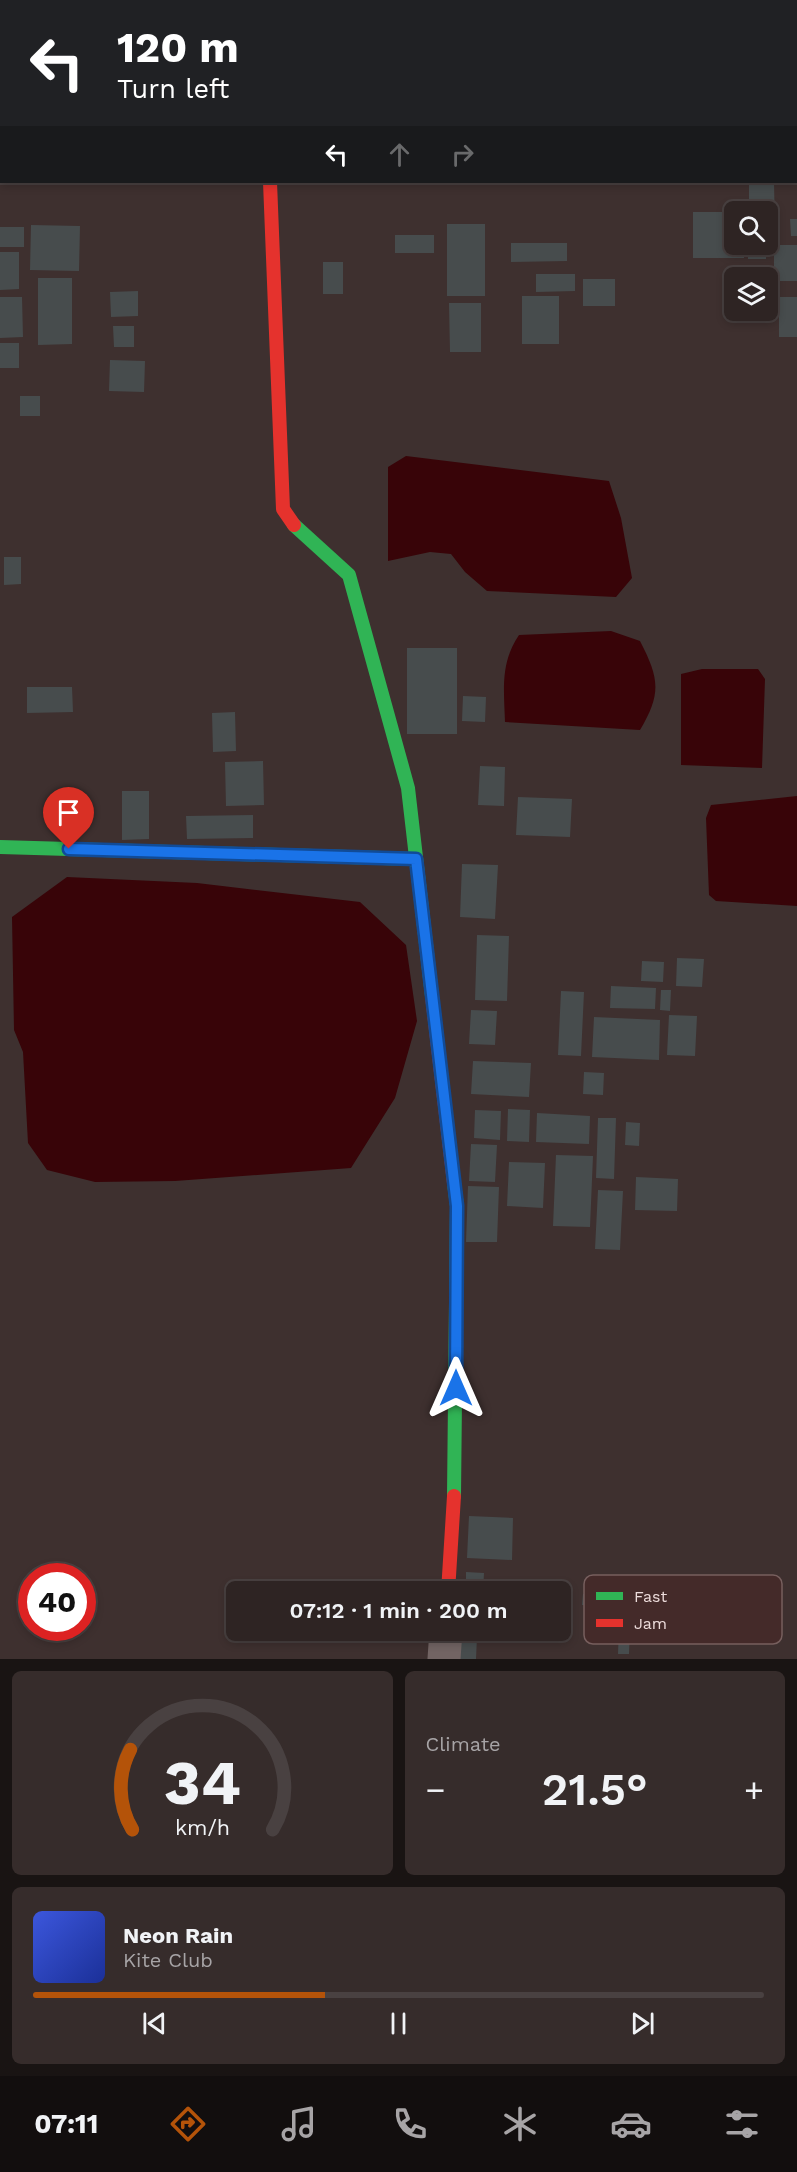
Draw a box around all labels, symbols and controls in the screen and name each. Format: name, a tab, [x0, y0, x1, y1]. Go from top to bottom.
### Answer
text: 120 m	[117, 23, 239, 72]
icon: left	[18, 24, 96, 102]
text: Turn left	[117, 73, 229, 105]
icon: left	[320, 138, 353, 171]
icon: ahead	[383, 138, 416, 171]
icon: right	[446, 138, 479, 171]
map controls	[724, 201, 778, 321]
button: search	[724, 201, 778, 255]
button: layers	[724, 267, 778, 321]
pin	[43, 787, 94, 849]
icon: arrive	[52, 796, 85, 829]
position arrow	[424, 1356, 488, 1420]
speed limit sign: 40	[18, 1563, 96, 1641]
legend	[584, 1575, 782, 1644]
text: Fast	[634, 1587, 667, 1606]
text: 07:12 · 1 min · 200 m	[290, 1598, 507, 1623]
text: Jam	[634, 1614, 667, 1633]
text: Climate	[426, 1732, 501, 1756]
text: 34	[164, 1746, 241, 1819]
text: 21.5°	[542, 1763, 648, 1816]
text: −	[426, 1770, 445, 1809]
text: +	[744, 1770, 764, 1809]
text: km/h	[175, 1815, 230, 1840]
text: Neon Rain	[123, 1923, 233, 1948]
text: Kite Club	[123, 1948, 213, 1972]
icon: previous	[138, 2007, 171, 2040]
icon: pause	[382, 2007, 415, 2040]
icon: next	[626, 2007, 659, 2040]
icon: directions	[167, 2103, 209, 2145]
icon: music	[278, 2103, 320, 2145]
icon: phone	[389, 2103, 431, 2145]
icon: climate	[499, 2103, 541, 2145]
icon: car	[610, 2103, 652, 2145]
icon: filters	[721, 2103, 763, 2145]
text: 07:11	[34, 2108, 98, 2140]

